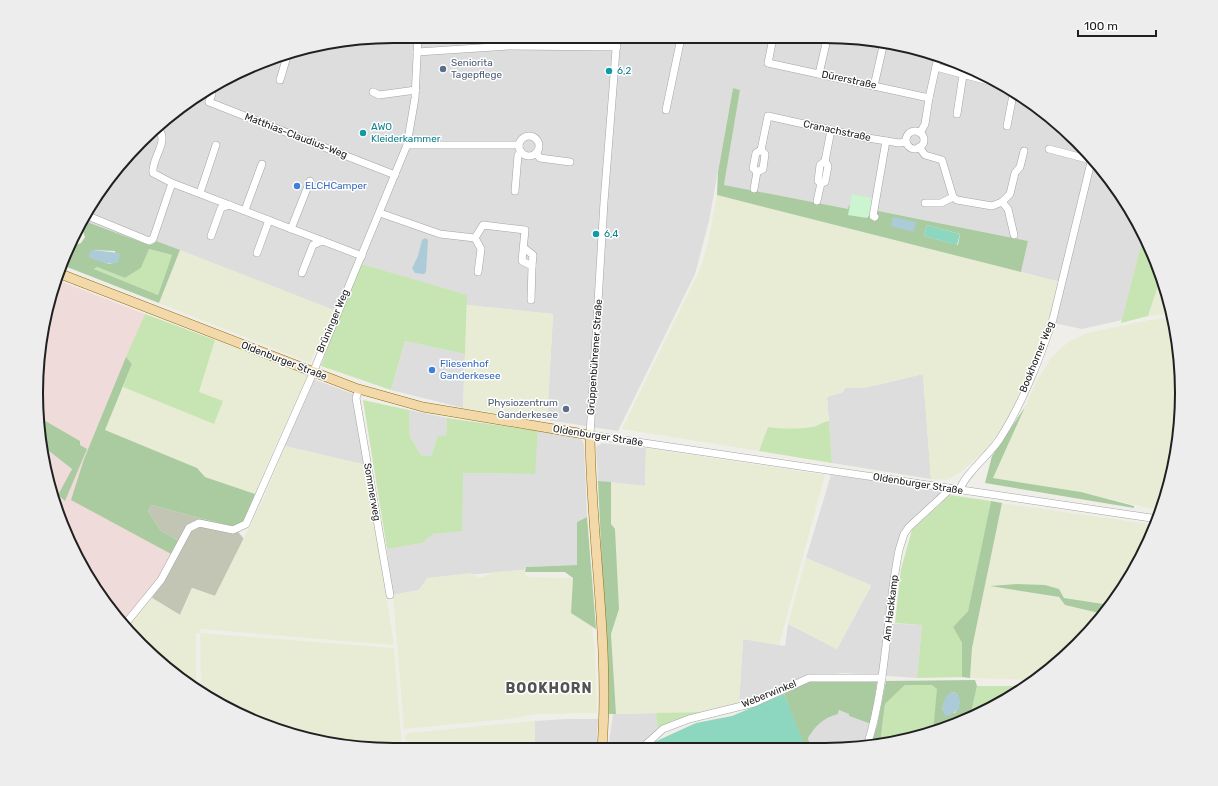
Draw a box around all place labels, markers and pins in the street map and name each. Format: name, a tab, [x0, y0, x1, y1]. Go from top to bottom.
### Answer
place label: Seniorita Tagepflege	[451, 57, 502, 81]
marker: Seniorita Tagepflege	[438, 64, 448, 74]
place label: 6,2	[617, 65, 632, 77]
marker: 6,2	[604, 66, 614, 76]
place label: AWO Kleiderkammer	[371, 121, 441, 145]
marker: AWO Kleiderkammer	[358, 128, 368, 138]
place label: ELCHCamper	[305, 180, 367, 192]
marker: ELCHCamper	[292, 181, 302, 191]
place label: 6,4	[604, 228, 619, 240]
marker: 6,4	[591, 229, 601, 239]
place label: Fliesenhof Ganderkesee	[440, 358, 501, 382]
marker: Fliesenhof Ganderkesee	[427, 365, 437, 375]
place label: Physiozentrum Ganderkesee	[488, 397, 558, 421]
marker: Physiozentrum Ganderkesee	[561, 404, 571, 414]

